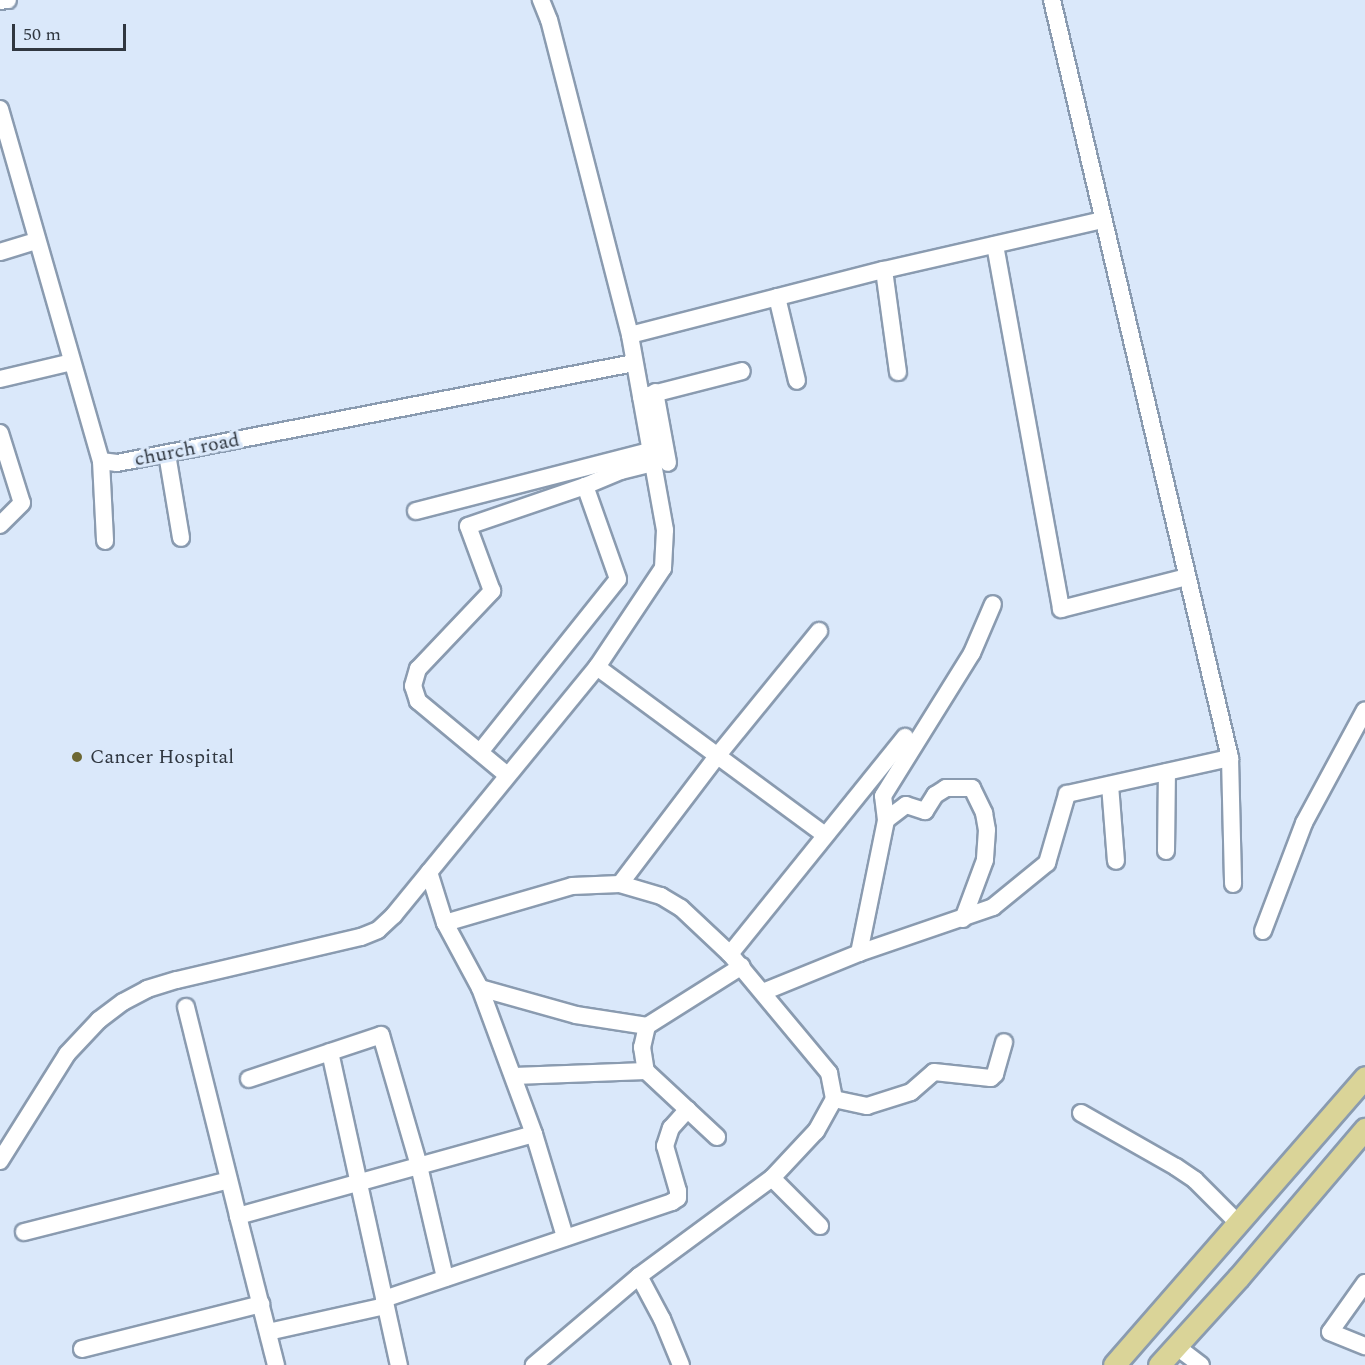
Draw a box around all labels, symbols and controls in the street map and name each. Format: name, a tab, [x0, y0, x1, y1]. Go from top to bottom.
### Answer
scale bar	[15, 12, 129, 50]
text: 50 m	[23, 21, 61, 48]
street label: church road	[132, 428, 242, 472]
place label: Cancer Hospital	[90, 745, 234, 769]
marker: Cancer Hospital	[68, 748, 86, 766]

